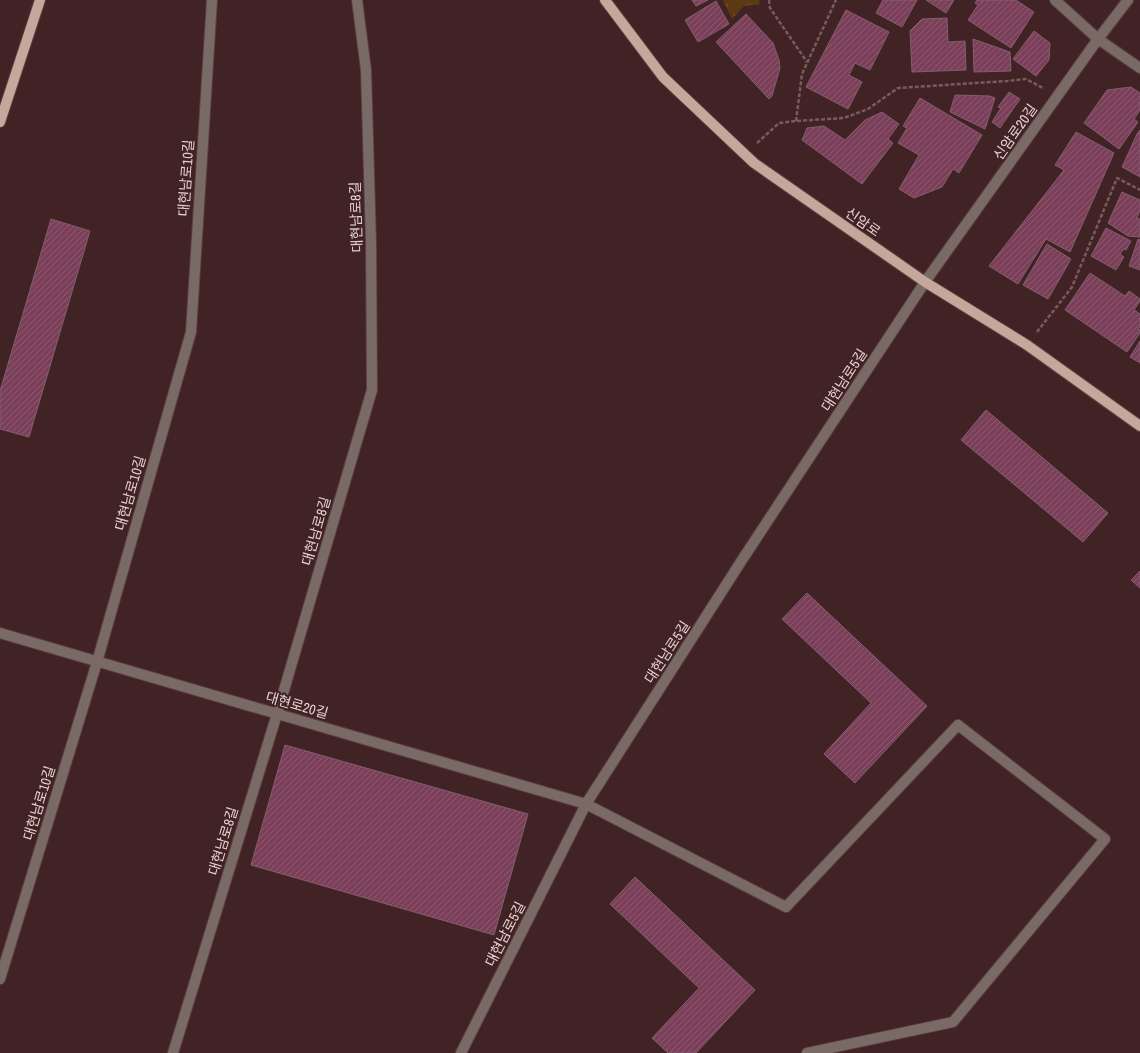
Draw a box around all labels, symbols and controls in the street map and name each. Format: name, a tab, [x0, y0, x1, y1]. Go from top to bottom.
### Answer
street label: 신암로20길	[989, 101, 1041, 163]
street label: 대현남로10길	[174, 139, 198, 217]
street label: 대현남로8길	[346, 181, 366, 253]
street label: 신암로	[842, 204, 884, 241]
street label: 대현남로5길	[817, 345, 871, 415]
street label: 대현남로10길	[111, 453, 149, 533]
street label: 대현남로8길	[298, 494, 334, 568]
street label: 대현남로5길	[640, 617, 694, 687]
street label: 대현로20길	[264, 687, 330, 723]
street label: 대현남로10길	[19, 763, 59, 843]
street label: 대현남로8길	[204, 805, 242, 877]
street label: 대현남로5길	[481, 898, 529, 970]

